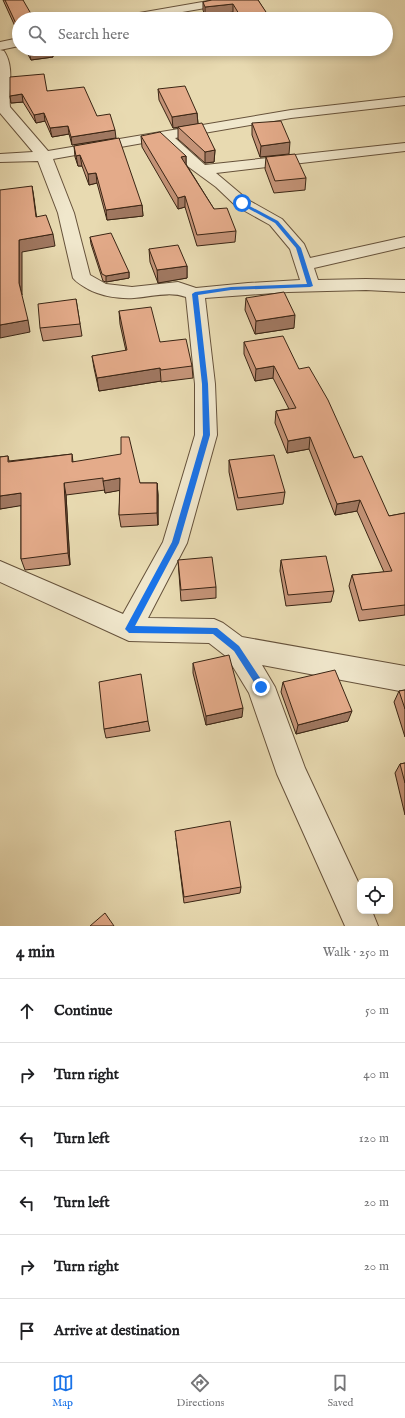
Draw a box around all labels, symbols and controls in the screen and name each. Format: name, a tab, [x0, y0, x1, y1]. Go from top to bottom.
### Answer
search box	[12, 12, 393, 56]
icon: search	[26, 23, 48, 45]
text: Search here	[58, 25, 129, 44]
route start	[233, 194, 251, 212]
route end	[252, 678, 270, 696]
map controls	[357, 878, 393, 914]
button: locate	[357, 878, 393, 914]
text: 4 min	[16, 942, 55, 963]
text: Walk · 250 m	[323, 944, 389, 961]
icon: ahead	[16, 1000, 38, 1022]
text: Continue	[54, 1001, 112, 1020]
text: 50 m	[365, 1002, 389, 1019]
icon: right	[16, 1064, 38, 1086]
text: Turn right	[54, 1065, 119, 1084]
text: 40 m	[363, 1066, 389, 1083]
icon: left	[16, 1128, 38, 1150]
text: Turn left	[54, 1129, 110, 1148]
text: 120 m	[359, 1130, 389, 1147]
icon: left	[16, 1192, 38, 1214]
text: Turn left	[54, 1193, 110, 1212]
text: 20 m	[364, 1194, 389, 1211]
icon: right	[16, 1256, 38, 1278]
text: Turn right	[54, 1257, 119, 1276]
text: 20 m	[364, 1258, 389, 1275]
icon: arrive	[16, 1320, 38, 1342]
text: Arrive at destination	[54, 1321, 180, 1340]
tab: Map	[52, 1372, 74, 1410]
tab: Directions	[177, 1372, 224, 1410]
tab: Saved	[327, 1372, 353, 1410]

